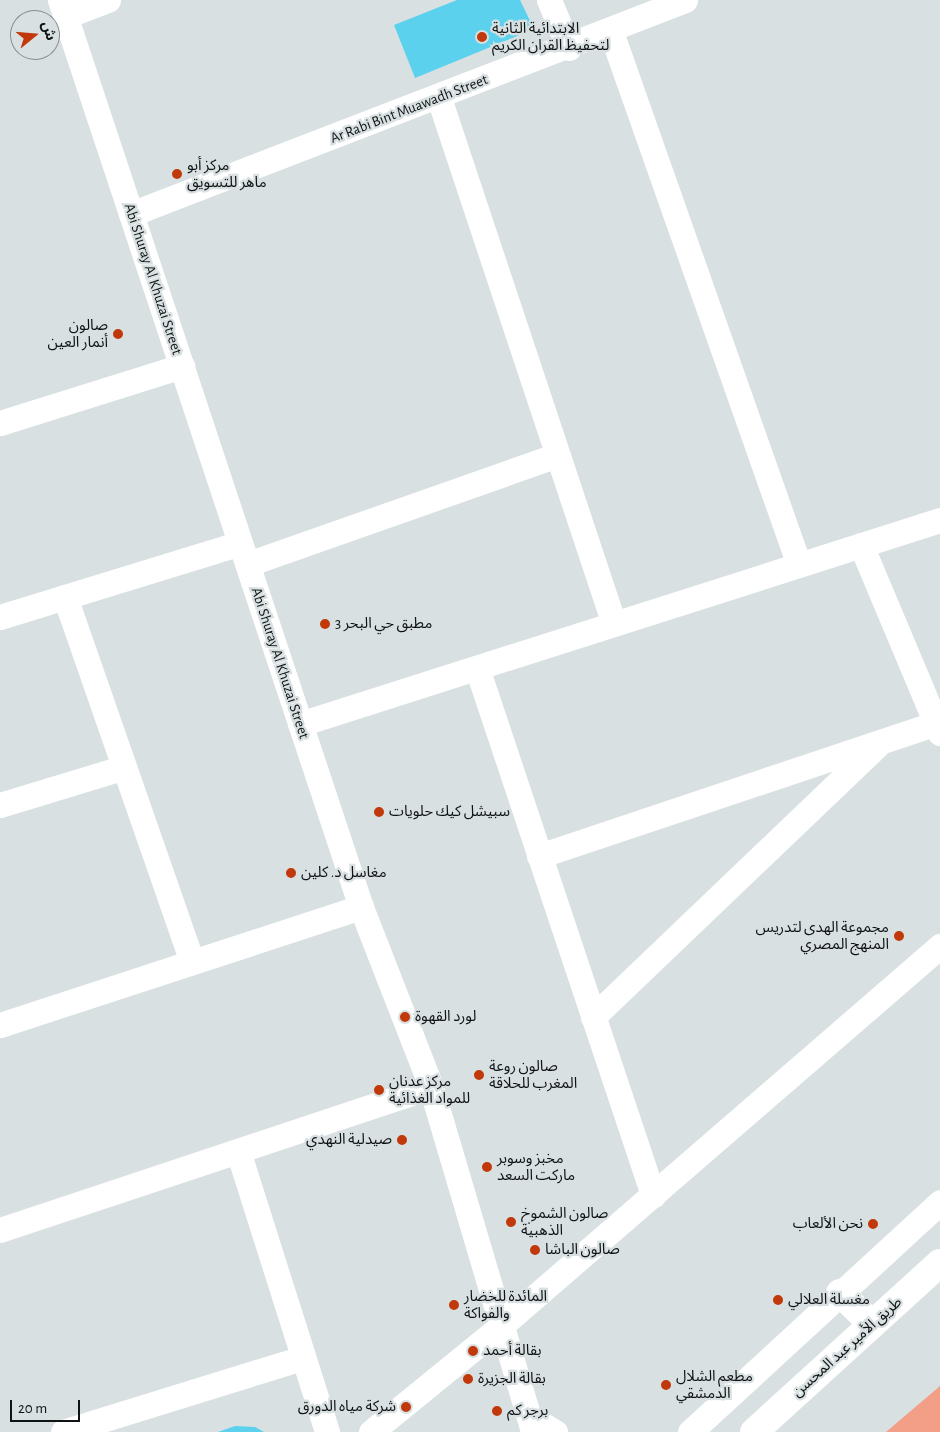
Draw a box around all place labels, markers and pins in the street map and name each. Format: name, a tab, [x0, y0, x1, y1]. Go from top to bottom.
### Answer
place label: الابتدائية الثانية لتحفيظ القران الكريم	[492, 19, 609, 54]
marker: الابتدائية الثانية لتحفيظ القران الكريم	[476, 31, 488, 43]
place label: مركز أبو ماهر للتسويق	[187, 156, 267, 191]
marker: مركز أبو ماهر للتسويق	[171, 168, 183, 180]
place label: صالون أنمار العين	[48, 316, 108, 351]
marker: صالون أنمار العين	[112, 328, 124, 340]
place label: مطبق حي البحر 3	[335, 615, 432, 633]
marker: مطبق حي البحر 3	[319, 618, 331, 630]
place label: سبيشل كيك حلويات	[389, 803, 510, 821]
marker: سبيشل كيك حلويات	[373, 806, 385, 818]
place label: مغاسل د. كلين	[301, 864, 387, 882]
marker: مغاسل د. كلين	[285, 867, 297, 879]
place label: مجموعة الهدى لتدريس المنهج المصري	[756, 918, 889, 953]
marker: مجموعة الهدى لتدريس المنهج المصري	[893, 930, 905, 942]
place label: لورد القهوة	[415, 1008, 476, 1026]
marker: لورد القهوة	[399, 1011, 411, 1023]
place label: صالون روعة المغرب للحلاقة	[489, 1057, 577, 1092]
marker: صالون روعة المغرب للحلاقة	[473, 1069, 485, 1081]
place label: مركز عدنان للمواد الغذائية	[389, 1072, 470, 1107]
marker: مركز عدنان للمواد الغذائية	[373, 1084, 385, 1096]
place label: صيدلية النهدي	[306, 1131, 392, 1149]
marker: صيدلية النهدي	[396, 1134, 408, 1146]
place label: مخبز وسوبر ماركت السعد	[497, 1149, 575, 1184]
marker: مخبز وسوبر ماركت السعد	[481, 1161, 493, 1173]
place label: صالون الشموخ الذهبية	[521, 1204, 608, 1239]
place label: نحن الألعاب	[793, 1215, 863, 1233]
marker: صالون الشموخ الذهبية	[505, 1216, 517, 1228]
marker: نحن الألعاب	[867, 1218, 879, 1230]
place label: صالون الباشا	[545, 1241, 620, 1259]
marker: صالون الباشا	[529, 1244, 541, 1256]
place label: المائدة للخضار والفواكة	[464, 1287, 547, 1322]
place label: مغسلة العلالي	[788, 1291, 870, 1309]
marker: مغسلة العلالي	[772, 1294, 784, 1306]
marker: المائدة للخضار والفواكة	[448, 1299, 460, 1311]
place label: بقالة أحمد	[483, 1342, 541, 1360]
marker: بقالة أحمد	[467, 1345, 479, 1357]
place label: مطعم الشلال الدمشقي	[676, 1367, 753, 1402]
place label: بقالة الجزيرة	[478, 1370, 546, 1388]
marker: بقالة الجزيرة	[462, 1373, 474, 1385]
marker: مطعم الشلال الدمشقي	[660, 1379, 672, 1391]
place label: شركة مياه الدورق	[298, 1398, 396, 1416]
marker: شركة مياه الدورق	[400, 1401, 412, 1413]
place label: برجر كم	[507, 1402, 548, 1420]
marker: برجر كم	[491, 1405, 503, 1417]

